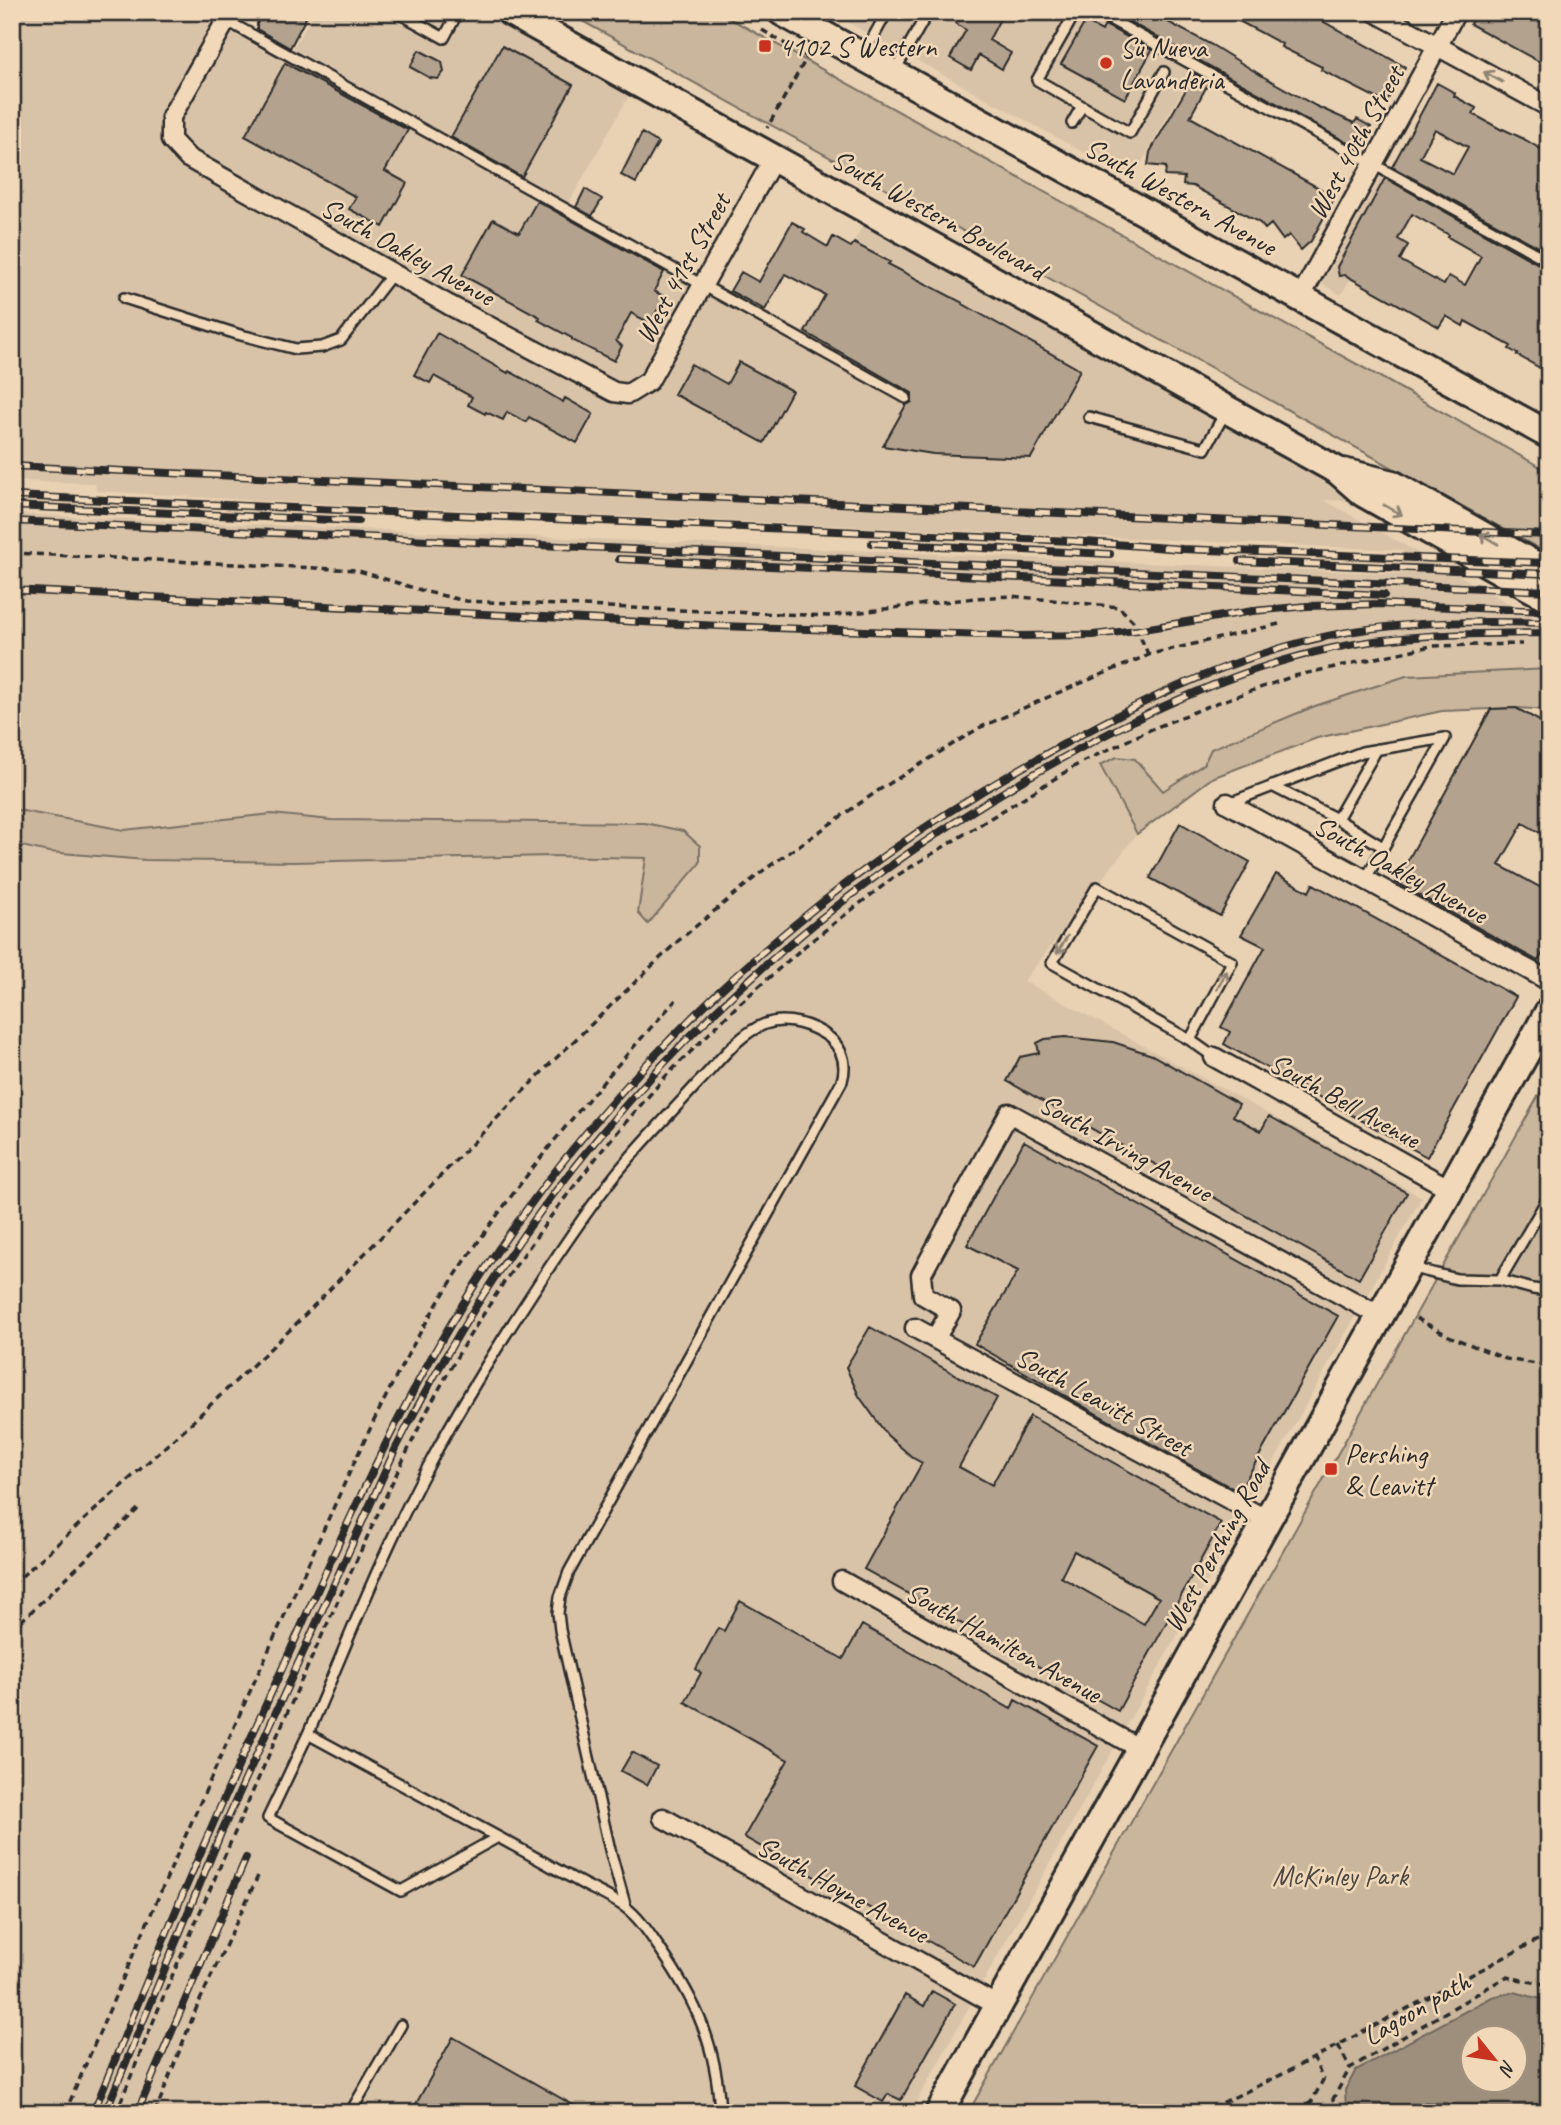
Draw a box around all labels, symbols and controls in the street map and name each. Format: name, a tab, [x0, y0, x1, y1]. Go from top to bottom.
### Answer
place label: 4102 S Western	[779, 29, 938, 64]
place label: Su Nueva Lavanderia	[1120, 30, 1225, 97]
marker: 4102 S Western	[757, 38, 773, 54]
marker: Su Nueva Lavanderia	[1098, 55, 1114, 71]
street label: West 40th Street	[1299, 57, 1413, 225]
one-way arrow	[1483, 70, 1504, 83]
street label: South Western Avenue	[1079, 129, 1284, 264]
street label: South Western Boulevard	[826, 141, 1055, 290]
street label: West 41st Street	[627, 185, 739, 349]
street label: South Oakley Avenue	[315, 189, 502, 314]
one-way arrow	[1382, 504, 1403, 517]
one-way arrow	[1480, 532, 1500, 546]
street label: South Oakley Avenue	[1308, 807, 1495, 932]
one-way arrow	[1055, 935, 1069, 955]
one-way arrow	[1216, 970, 1229, 991]
street label: South Bell Avenue	[1263, 1045, 1428, 1157]
street label: South Irving Avenue	[1033, 1086, 1220, 1210]
street label: South Leavitt Street	[1010, 1339, 1200, 1466]
place label: Pershing & Leavitt	[1345, 1436, 1437, 1503]
street label: West Pershing Road	[1155, 1451, 1280, 1638]
marker: Pershing & Leavitt	[1323, 1461, 1339, 1477]
street label: South Hamilton Avenue	[900, 1574, 1109, 1712]
street label: South Hoyne Avenue	[751, 1828, 936, 1952]
park label: McKinley Park	[1272, 1858, 1410, 1893]
street label: Lagoon path	[1356, 1963, 1477, 2053]
north arrow	[1460, 2024, 1530, 2094]
text: N	[1493, 2056, 1521, 2081]

